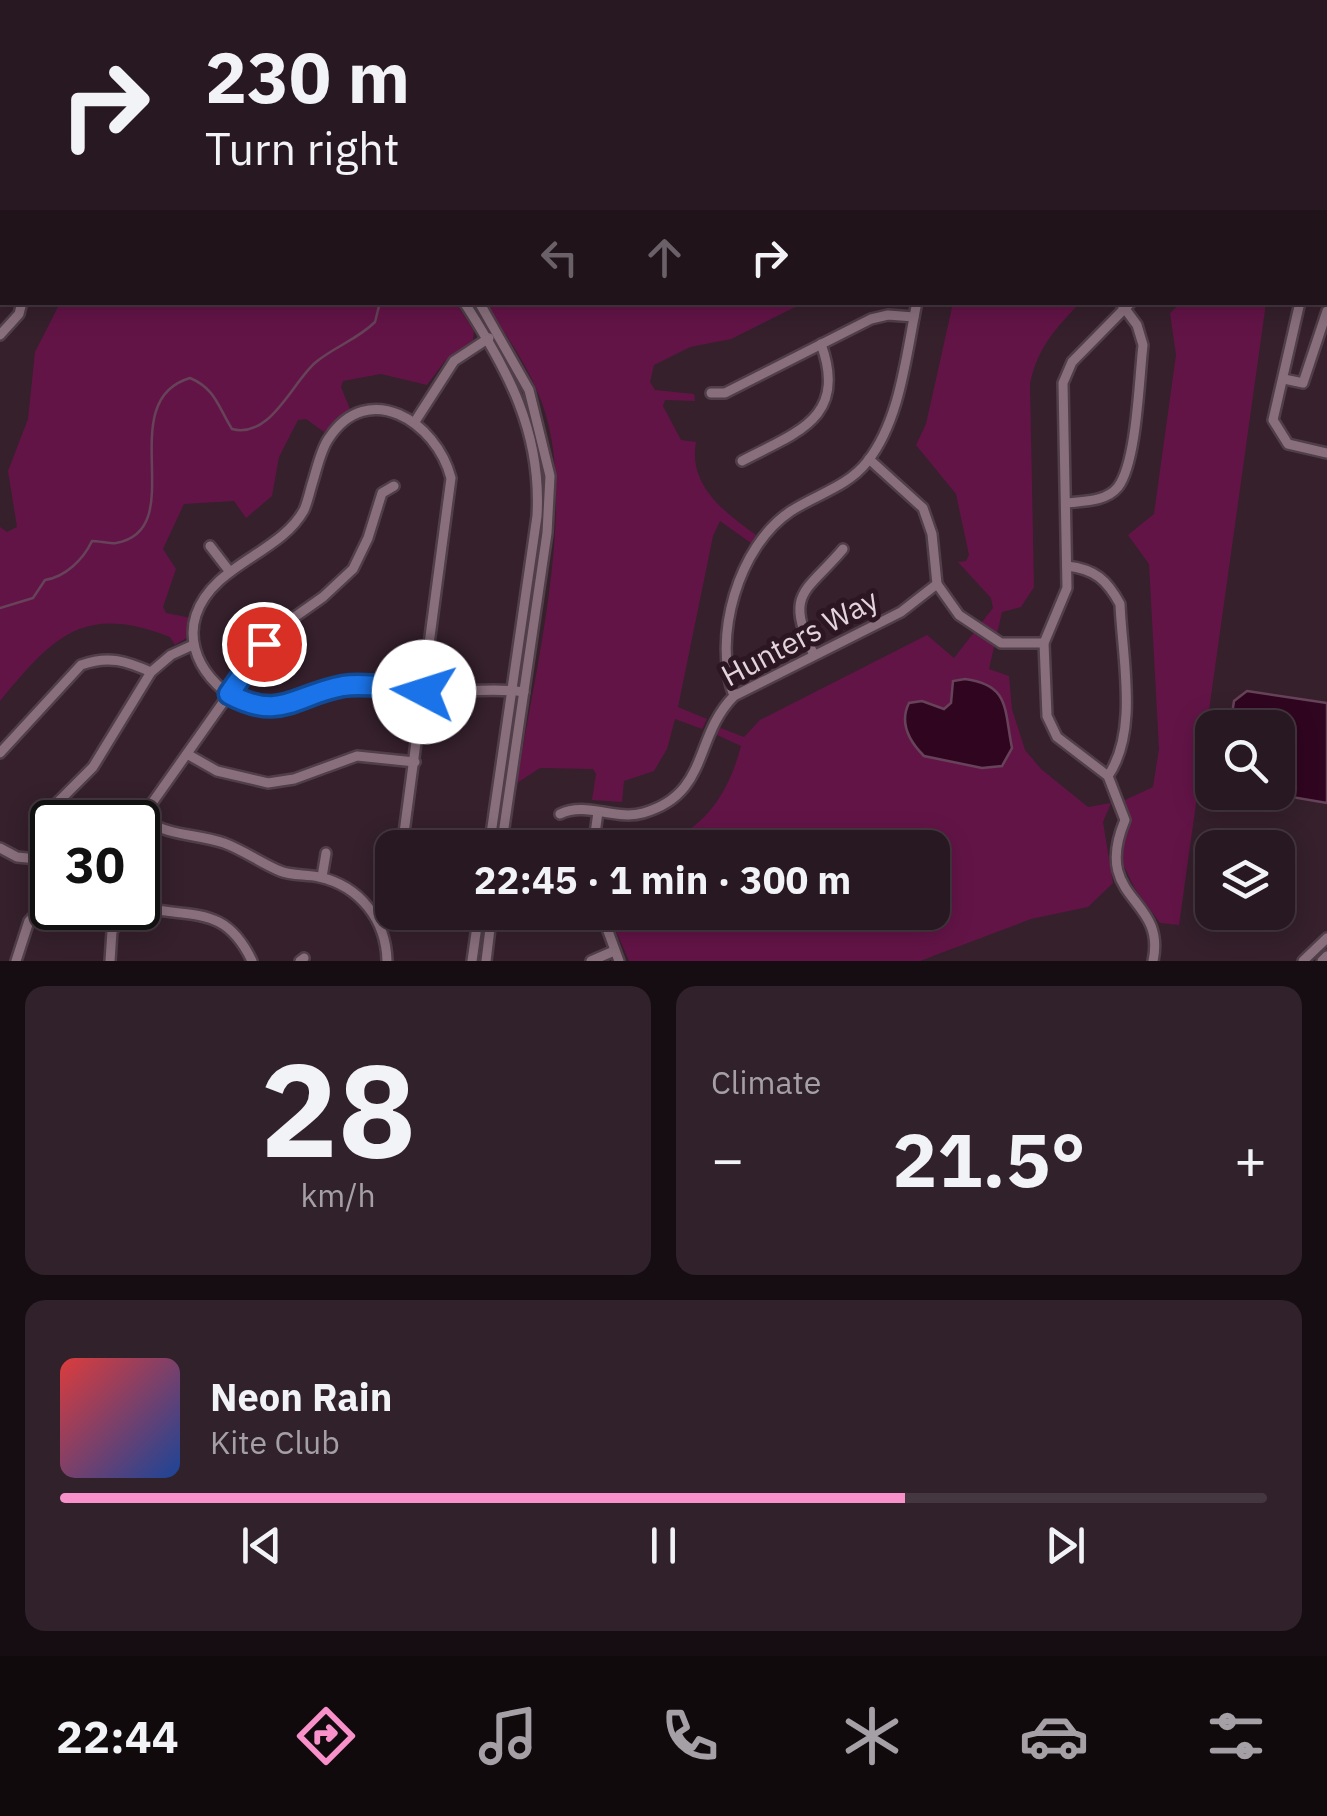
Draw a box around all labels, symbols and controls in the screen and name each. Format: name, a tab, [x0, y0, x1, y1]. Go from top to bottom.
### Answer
text: 230 m	[205, 31, 410, 122]
icon: right	[40, 40, 170, 170]
text: Turn right	[205, 119, 400, 177]
icon: left	[532, 230, 587, 285]
icon: ahead	[637, 230, 692, 285]
icon: right	[742, 230, 797, 285]
street label: Hunters Way	[714, 579, 884, 694]
pin	[222, 602, 307, 687]
icon: arrive	[237, 617, 292, 672]
position arrow	[372, 640, 476, 744]
map controls	[1195, 710, 1295, 930]
button: search	[1195, 710, 1295, 810]
speed limit sign: 30	[30, 800, 160, 930]
button: layers	[1195, 830, 1295, 930]
text: 22:45 · 1 min · 300 m	[474, 855, 851, 904]
text: 28	[260, 1024, 416, 1193]
text: Climate	[711, 1061, 821, 1103]
text: 21.5°	[892, 1110, 1086, 1208]
text: −	[711, 1123, 744, 1194]
text: +	[1234, 1123, 1267, 1194]
text: km/h	[300, 1174, 376, 1216]
text: Neon Rain	[210, 1372, 392, 1421]
text: Kite Club	[210, 1421, 340, 1463]
icon: previous	[234, 1518, 289, 1573]
icon: pause	[636, 1518, 691, 1573]
icon: next	[1038, 1518, 1093, 1573]
icon: directions	[291, 1701, 361, 1771]
icon: music	[473, 1701, 543, 1771]
icon: phone	[655, 1701, 725, 1771]
icon: climate	[837, 1701, 907, 1771]
icon: car	[1019, 1701, 1089, 1771]
icon: filters	[1201, 1701, 1271, 1771]
text: 22:44	[56, 1707, 179, 1765]

